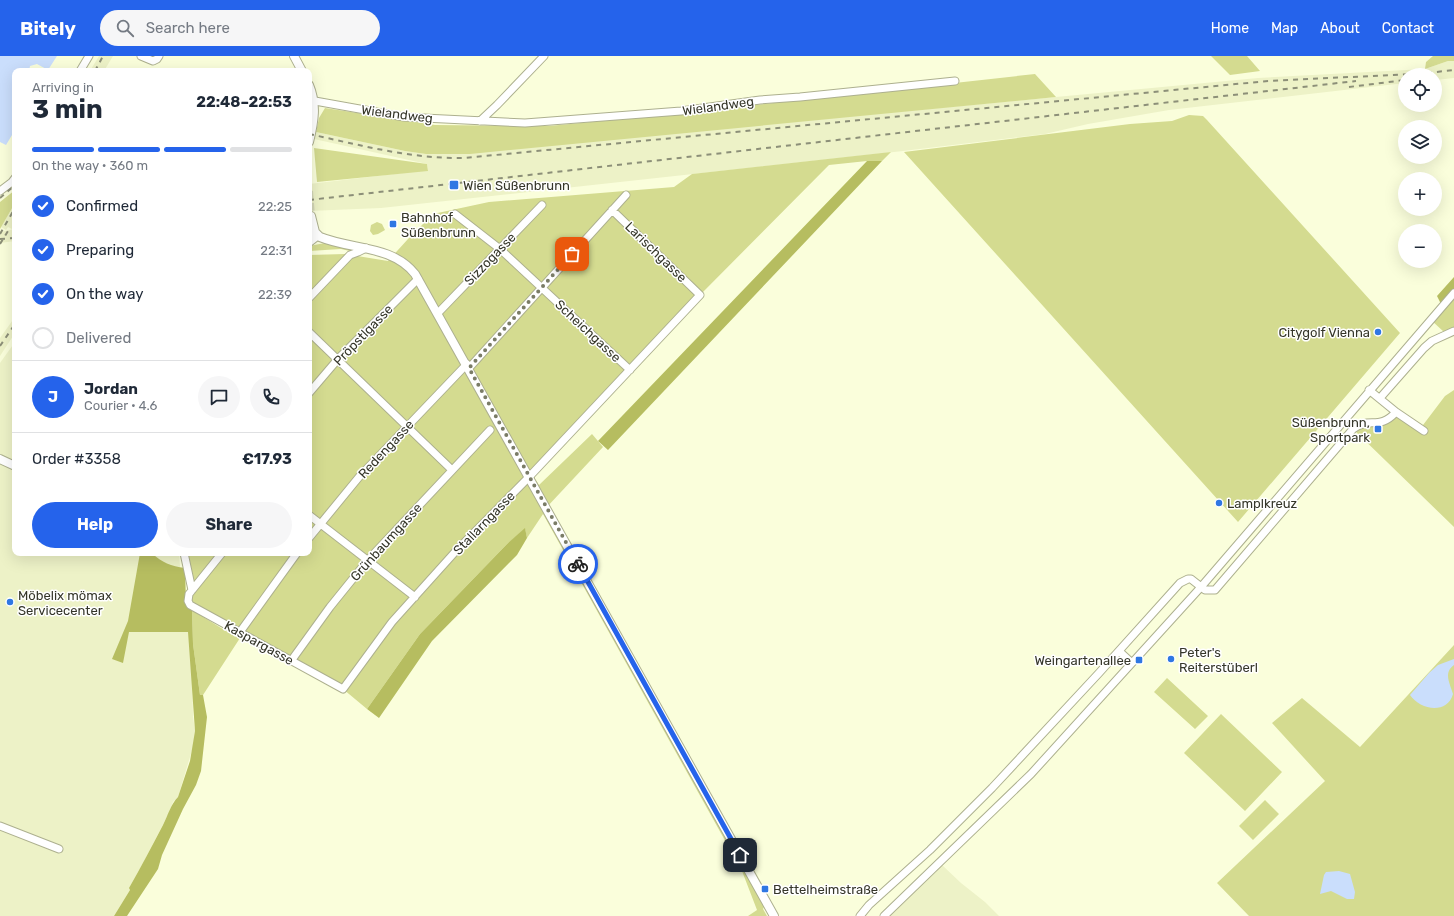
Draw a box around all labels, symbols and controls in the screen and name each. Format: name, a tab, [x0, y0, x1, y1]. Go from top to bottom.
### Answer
search box	[100, 10, 380, 46]
text: Bitely	[20, 17, 76, 40]
icon: search	[114, 17, 136, 39]
text: Search here	[146, 19, 230, 37]
text: Home	[1211, 20, 1249, 37]
text: Map	[1271, 20, 1298, 37]
text: About	[1320, 20, 1360, 37]
text: Contact	[1382, 20, 1434, 37]
map controls	[1398, 68, 1442, 268]
button: locate	[1398, 68, 1442, 112]
text: Arriving in	[32, 80, 94, 95]
text: 22:48–22:53	[196, 93, 292, 111]
text: 3 min	[32, 94, 103, 125]
street label: Wielandweg	[681, 94, 755, 119]
street label: Wielandweg	[360, 102, 434, 127]
button: layers	[1398, 120, 1442, 164]
text: On the way · 360 m	[32, 158, 148, 173]
button: +	[1398, 172, 1442, 216]
place label: Wien Süßenbrunn	[463, 178, 570, 193]
marker: Wien Süßenbrunn	[448, 179, 460, 191]
icon: check	[32, 195, 54, 217]
text: Confirmed	[66, 197, 138, 215]
text: 22:25	[258, 199, 292, 214]
place label: Bahnhof Süßenbrunn	[401, 210, 476, 240]
marker: Bahnhof Süßenbrunn	[388, 219, 398, 229]
street label: Larischgasse	[621, 219, 690, 286]
button: −	[1398, 224, 1442, 268]
street label: Sizzogasse	[461, 230, 519, 289]
pin	[555, 237, 589, 271]
icon: check	[32, 239, 54, 261]
text: Preparing	[66, 241, 134, 259]
text: 22:31	[260, 243, 292, 258]
icon: bag	[561, 243, 583, 265]
icon: check	[32, 283, 54, 305]
text: On the way	[66, 285, 144, 303]
text: 22:39	[258, 287, 292, 302]
street label: Scheichgasse	[551, 297, 624, 366]
street label: Pröpstlgasse	[330, 301, 396, 369]
place label: Citygolf Vienna	[1278, 325, 1370, 341]
marker: Citygolf Vienna	[1373, 327, 1383, 337]
text: Delivered	[66, 329, 131, 347]
button: chat	[198, 376, 240, 418]
button: phone	[250, 376, 292, 418]
text: Jordan	[84, 380, 138, 398]
text: J	[48, 388, 58, 406]
text: Courier · 4.6	[84, 398, 157, 413]
place label: Süßenbrunn, Sportpark	[1292, 415, 1370, 445]
street label: Redengasse	[355, 417, 417, 482]
marker: Süßenbrunn, Sportpark	[1373, 424, 1383, 434]
text: Order #3358	[32, 450, 121, 468]
text: €17.93	[242, 450, 292, 468]
street label: Stallarngasse	[450, 488, 519, 558]
place label: Lamplkreuz	[1227, 496, 1298, 511]
marker: Lamplkreuz	[1214, 498, 1224, 508]
street label: Grünbaumgasse	[347, 500, 426, 585]
button: Help	[32, 502, 158, 548]
button: Share	[166, 502, 292, 548]
courier	[558, 544, 598, 584]
icon: bike	[567, 553, 589, 575]
place label: Möbelix mömax Servicecenter	[18, 588, 112, 618]
marker: Möbelix mömax Servicecenter	[5, 597, 15, 607]
street label: Kaspargasse	[221, 618, 296, 669]
place label: Peter's Reiterstüberl	[1179, 645, 1258, 675]
place label: Weingartenallee	[1034, 653, 1131, 669]
marker: Peter's Reiterstüberl	[1166, 654, 1176, 664]
marker: Weingartenallee	[1134, 655, 1144, 665]
pin	[723, 838, 757, 872]
icon: home	[729, 844, 751, 866]
place label: Bettelheimstraße	[773, 882, 878, 897]
marker: Bettelheimstraße	[760, 884, 770, 894]

